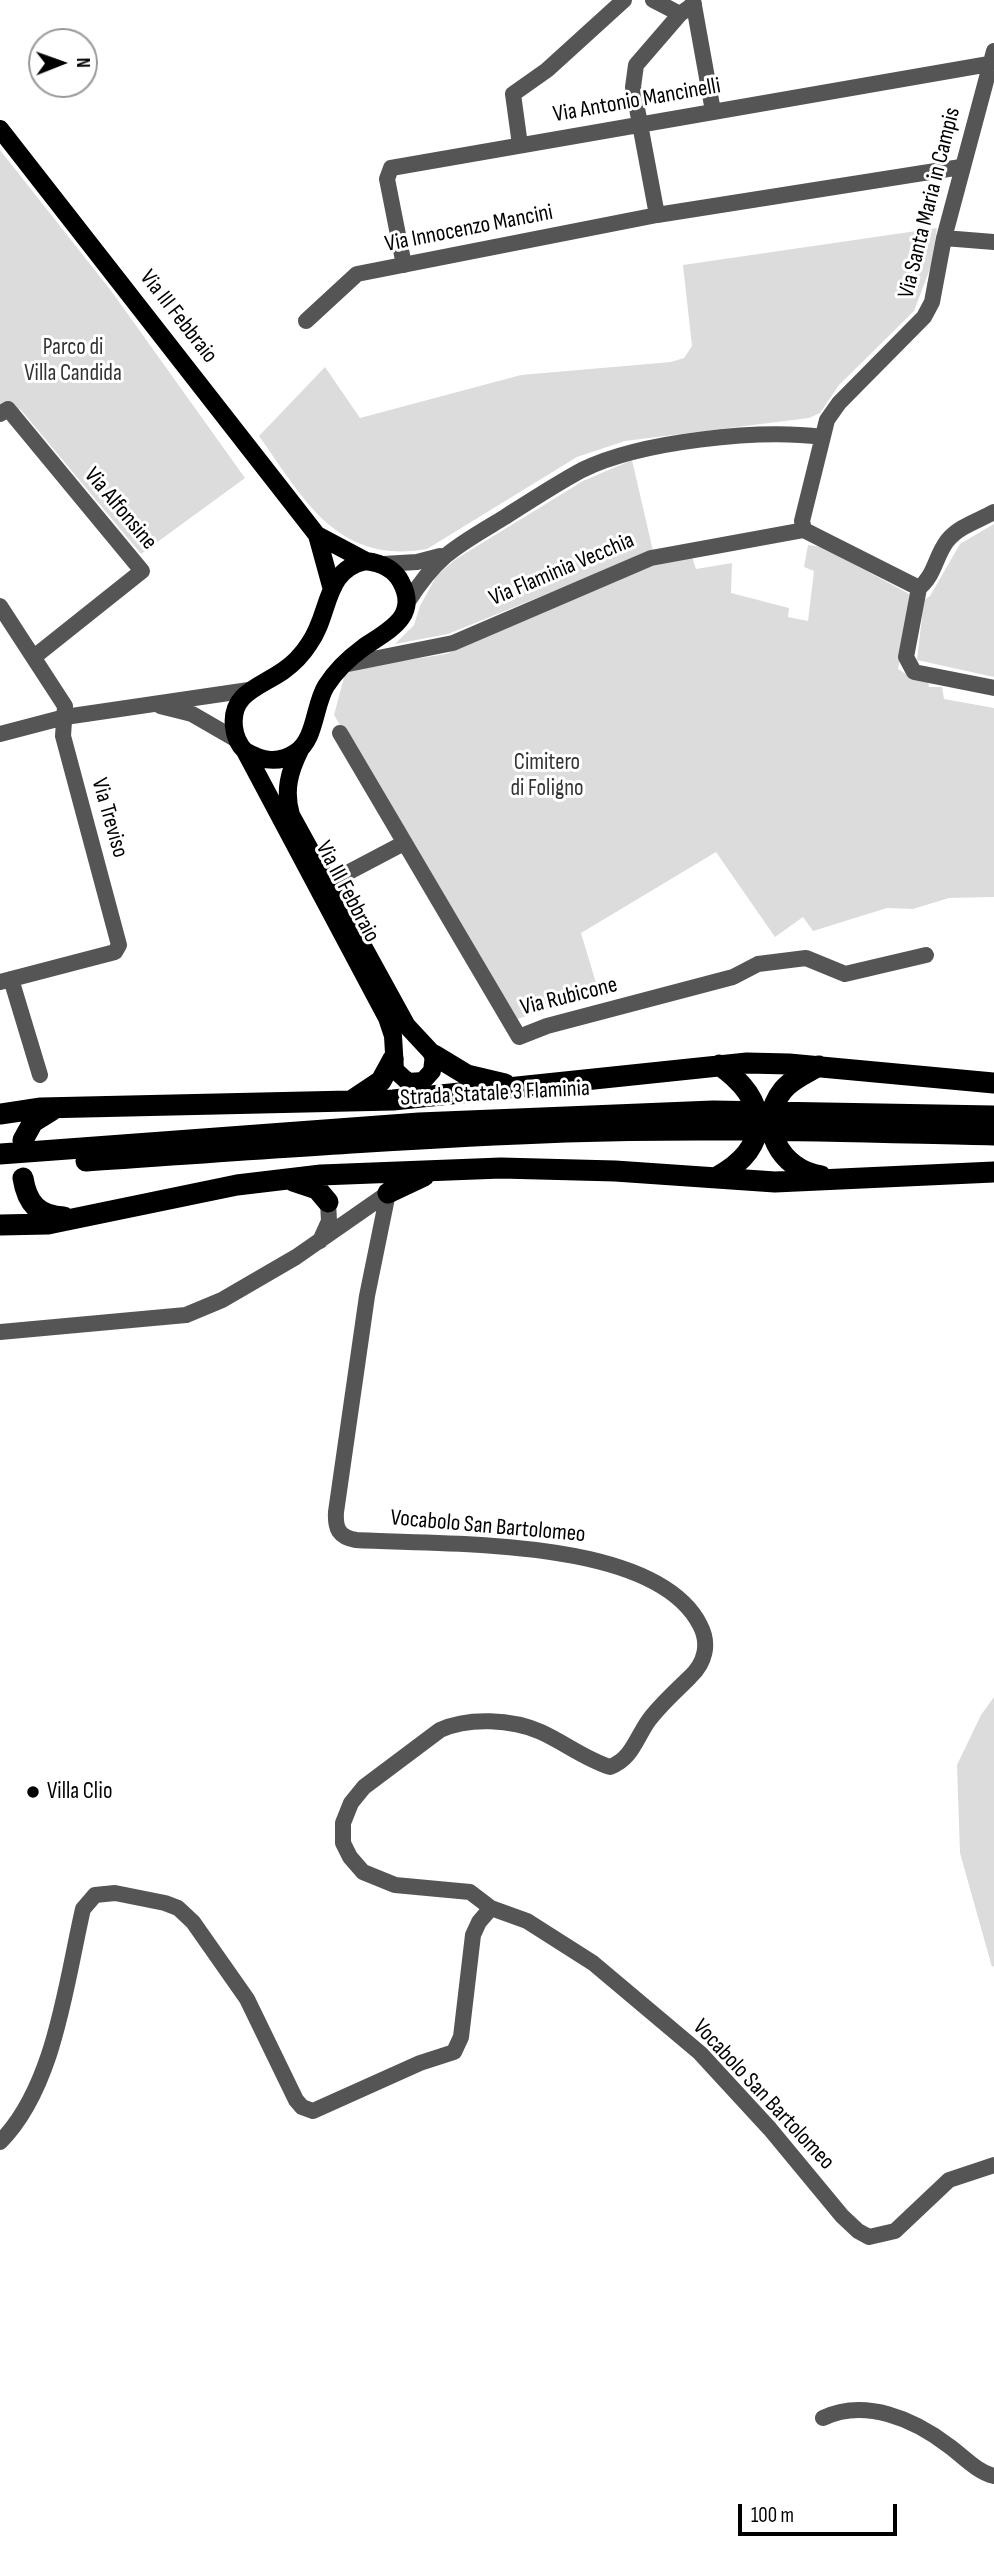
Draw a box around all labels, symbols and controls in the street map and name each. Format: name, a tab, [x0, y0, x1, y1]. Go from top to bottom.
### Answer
north arrow	[28, 28, 98, 98]
text: N	[71, 57, 94, 68]
street label: Via Antonio Mancinelli	[551, 73, 723, 129]
street label: Via Santa Maria in Campis	[893, 105, 967, 301]
street label: Via Innocenzo Mancini	[383, 199, 555, 259]
street label: Via III Febbraio	[133, 265, 223, 369]
park label: Parco di Villa Candida	[24, 334, 122, 388]
street label: Via Alfonsine	[78, 462, 162, 556]
street label: Via Flaminia Vecchia	[485, 527, 639, 613]
park label: Cimitero di Foligno	[510, 749, 584, 803]
street label: Via Treviso	[85, 775, 133, 861]
street label: Via III Febbraio	[309, 837, 385, 947]
street label: Via Rubicone	[518, 972, 620, 1022]
street label: Strada Statale 3 Flaminia	[400, 1075, 590, 1113]
street label: Vocabolo San Bartolomeo	[389, 1505, 587, 1549]
place label: Villa Clio	[47, 1778, 112, 1806]
marker: Villa Clio	[25, 1784, 41, 1800]
street label: Vocabolo San Bartolomeo	[686, 2014, 840, 2176]
scale bar	[742, 2490, 901, 2534]
text: 100 m	[751, 2503, 794, 2528]

